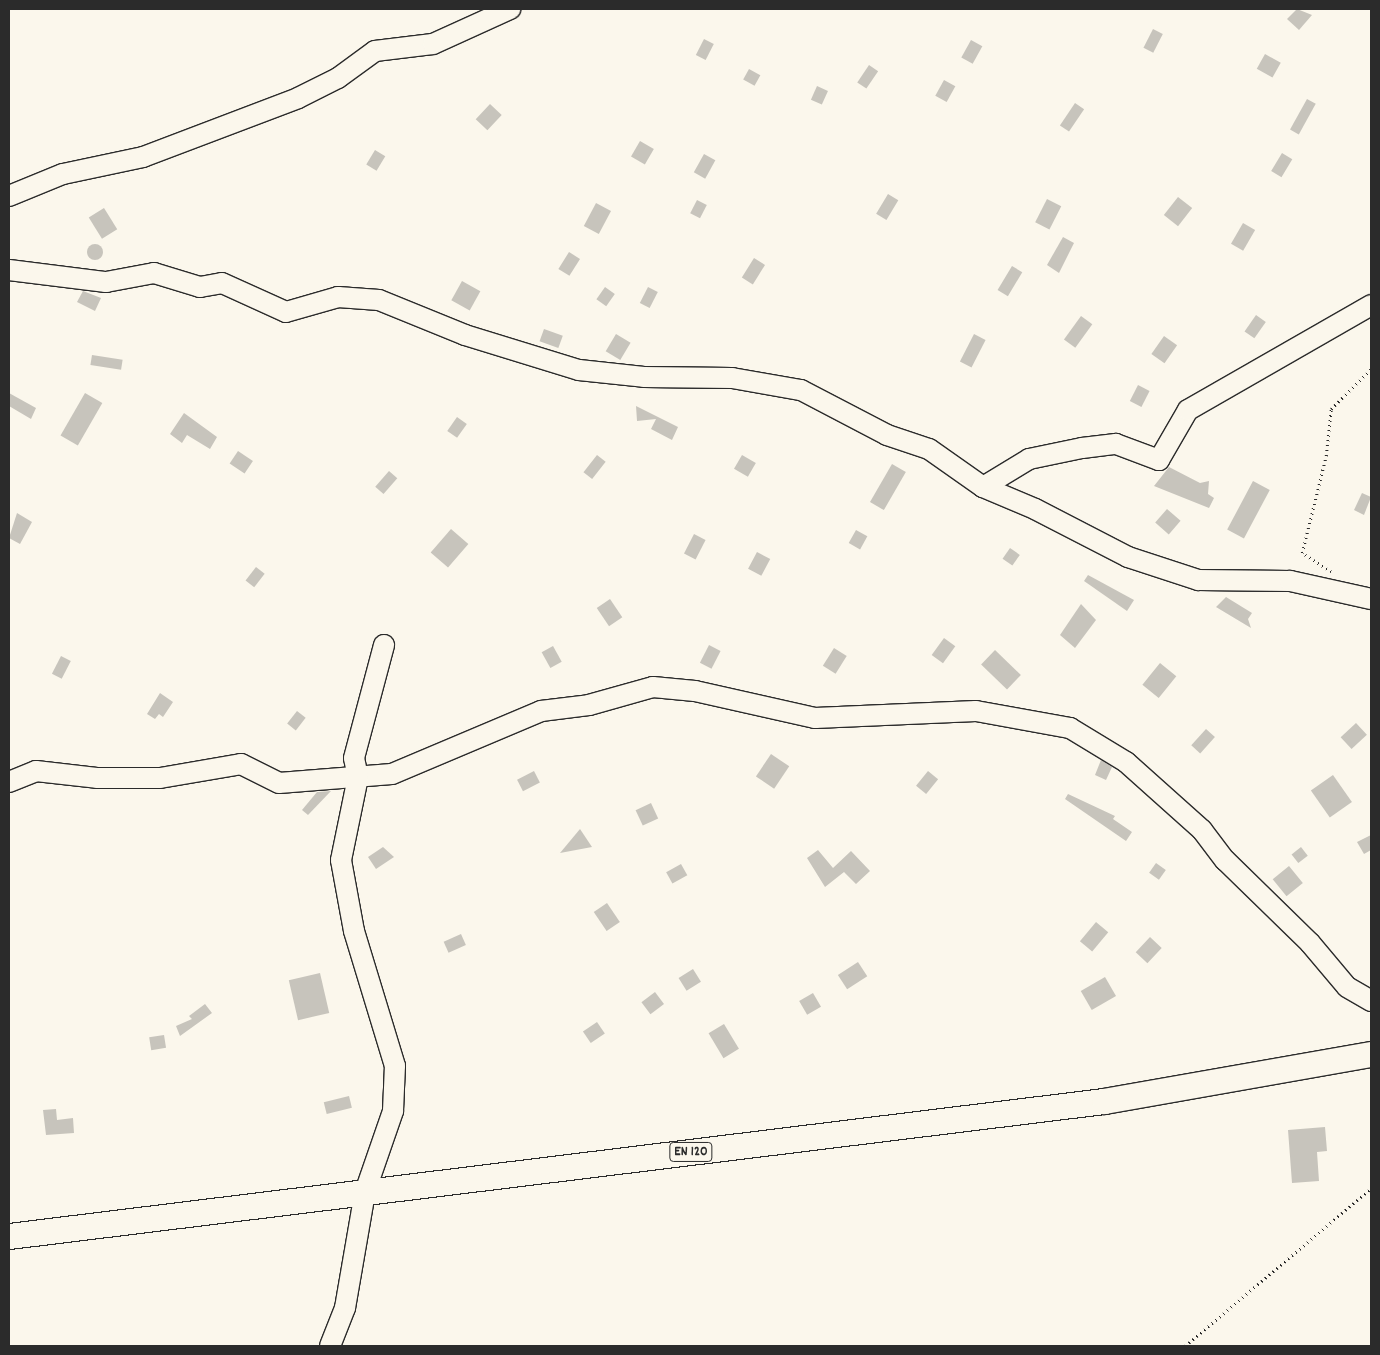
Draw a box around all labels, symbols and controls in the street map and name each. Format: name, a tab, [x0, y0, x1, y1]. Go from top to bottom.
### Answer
road number: EN 120	[668, 1140, 714, 1164]

